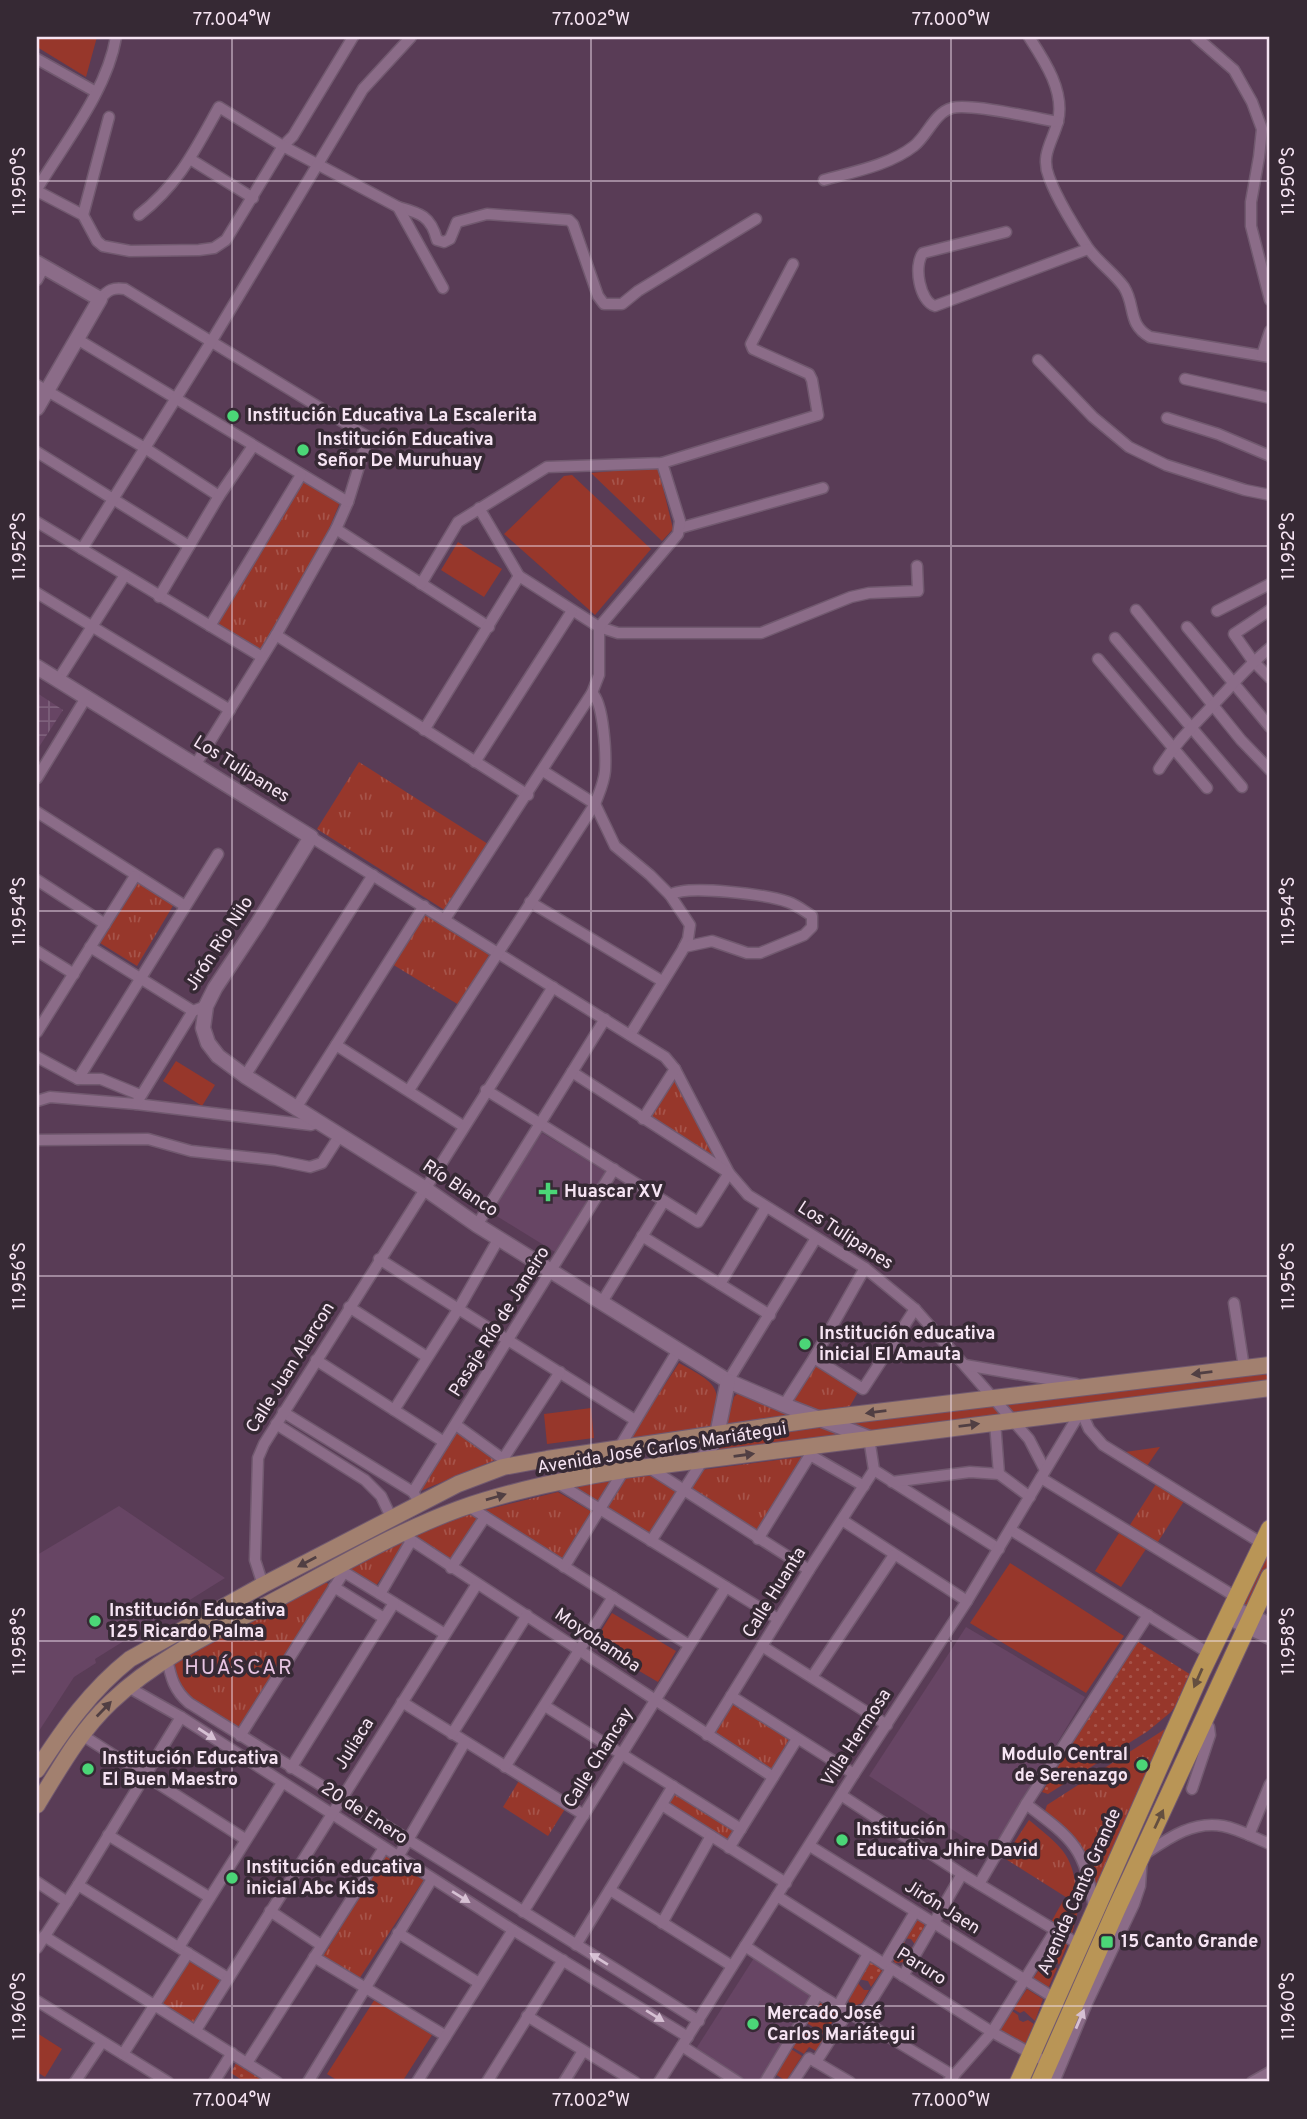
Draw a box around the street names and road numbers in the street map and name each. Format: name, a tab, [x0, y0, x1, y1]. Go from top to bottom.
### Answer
street label: Los Tulipanes	[188, 731, 294, 809]
street label: Jirón Rio Nilo	[181, 892, 259, 996]
street label: Río Blanco	[418, 1155, 502, 1223]
street label: Los Tulipanes	[793, 1197, 897, 1275]
street label: Pasaje Río de Janeiro	[444, 1243, 556, 1401]
street label: Calle Juan Alarcon	[241, 1298, 341, 1438]
street label: Avenida José Carlos Mariátegui	[536, 1418, 788, 1480]
street label: Calle Huanta	[738, 1543, 812, 1643]
street label: Moyobamba	[549, 1604, 645, 1678]
street label: Villa Hermosa	[817, 1685, 897, 1791]
street label: Calle Chancay	[559, 1703, 639, 1813]
street label: Juliaca	[330, 1714, 380, 1774]
street label: 20 de Enero	[316, 1778, 412, 1850]
street label: Avenida Canto Grande	[1033, 1805, 1127, 1979]
street label: Jirón Jaen	[900, 1876, 984, 1940]
street label: Paruro	[892, 1943, 950, 1991]

